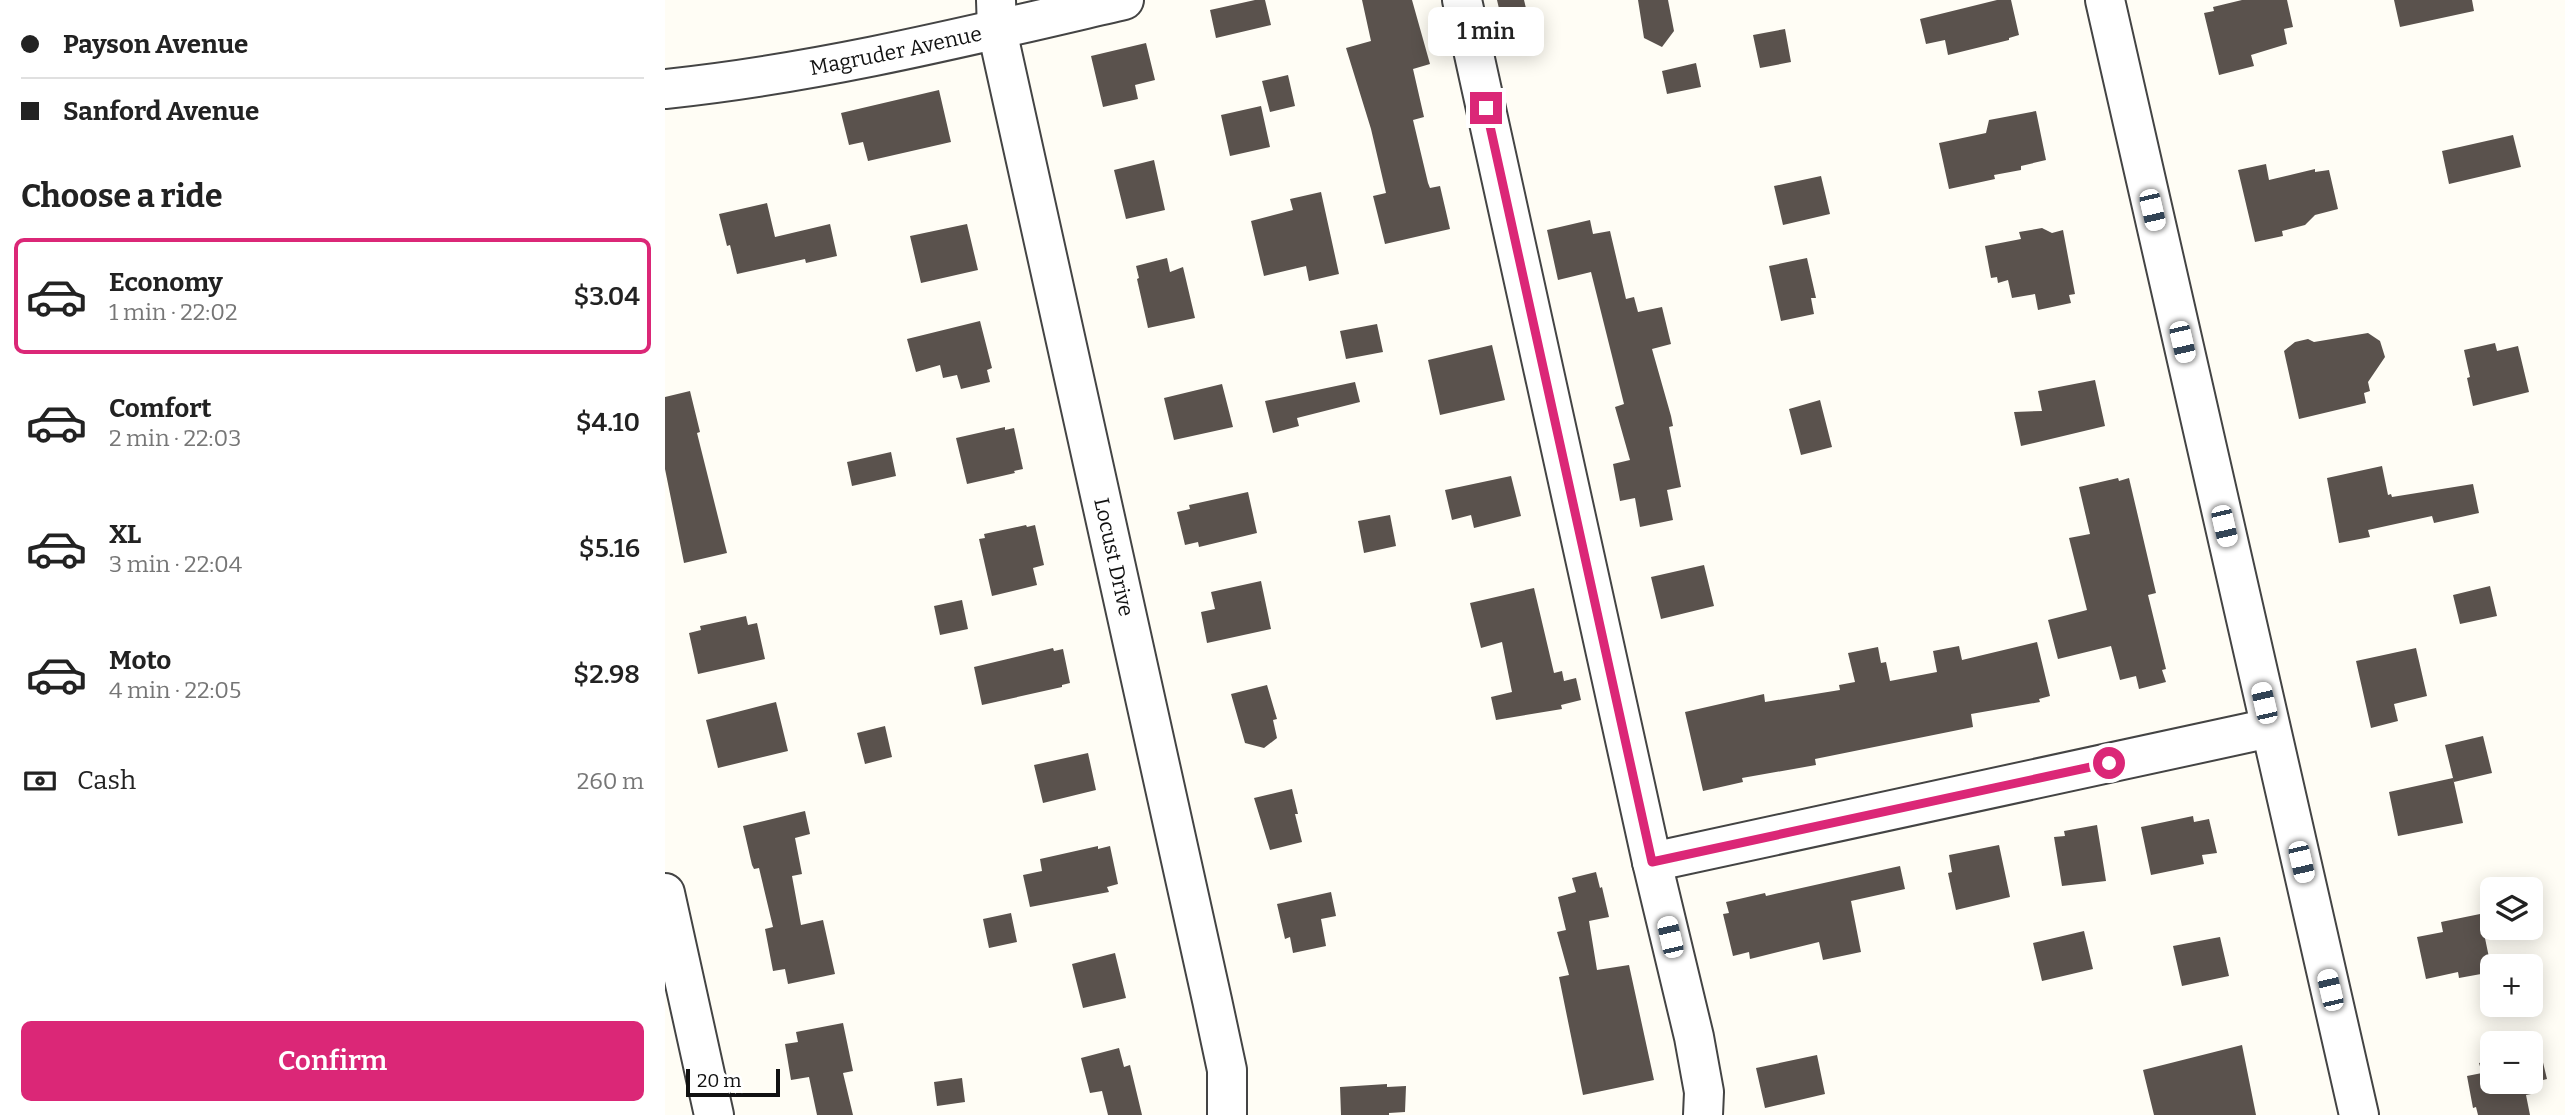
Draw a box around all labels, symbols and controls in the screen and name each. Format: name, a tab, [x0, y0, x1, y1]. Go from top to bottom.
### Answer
callout: 1 min	[1428, 7, 1544, 56]
text: 1 min	[1457, 17, 1515, 45]
street label: Magruder Avenue	[808, 20, 984, 81]
text: Payson Avenue	[63, 29, 248, 60]
route end	[1470, 92, 1502, 124]
text: Sanford Avenue	[63, 96, 259, 127]
text: Choose a ride	[21, 177, 222, 215]
car	[2138, 187, 2167, 233]
icon: car	[25, 265, 88, 328]
text: Economy	[109, 267, 223, 298]
text: $3.04	[573, 281, 640, 312]
text: 1 min · 22:02	[109, 298, 237, 326]
car	[2168, 319, 2197, 365]
icon: car	[25, 391, 88, 454]
text: Comfort	[109, 393, 212, 424]
text: $4.10	[576, 407, 640, 438]
text: 2 min · 22:03	[109, 424, 241, 452]
street label: Locust Drive	[1088, 496, 1140, 619]
car	[2210, 503, 2239, 549]
icon: car	[25, 517, 88, 580]
text: XL	[109, 519, 141, 550]
text: $5.16	[579, 533, 640, 564]
text: 3 min · 22:04	[109, 550, 242, 578]
icon: car	[25, 643, 88, 706]
text: Moto	[109, 645, 171, 676]
text: $2.98	[573, 659, 640, 690]
text: 4 min · 22:05	[109, 676, 241, 704]
car	[2250, 680, 2279, 726]
route start	[2093, 747, 2125, 779]
icon: cash	[21, 762, 59, 800]
text: Cash	[77, 765, 136, 796]
text: 260 m	[577, 767, 644, 795]
car	[2287, 839, 2316, 885]
map controls	[2480, 877, 2543, 1094]
button: layers	[2480, 877, 2543, 940]
car	[1656, 914, 1685, 960]
button: +	[2480, 954, 2543, 1017]
car	[2316, 967, 2345, 1013]
button: Confirm	[21, 1021, 644, 1101]
button: −	[2480, 1031, 2543, 1094]
scale bar	[686, 1066, 781, 1098]
text: 20 m	[697, 1069, 741, 1092]

